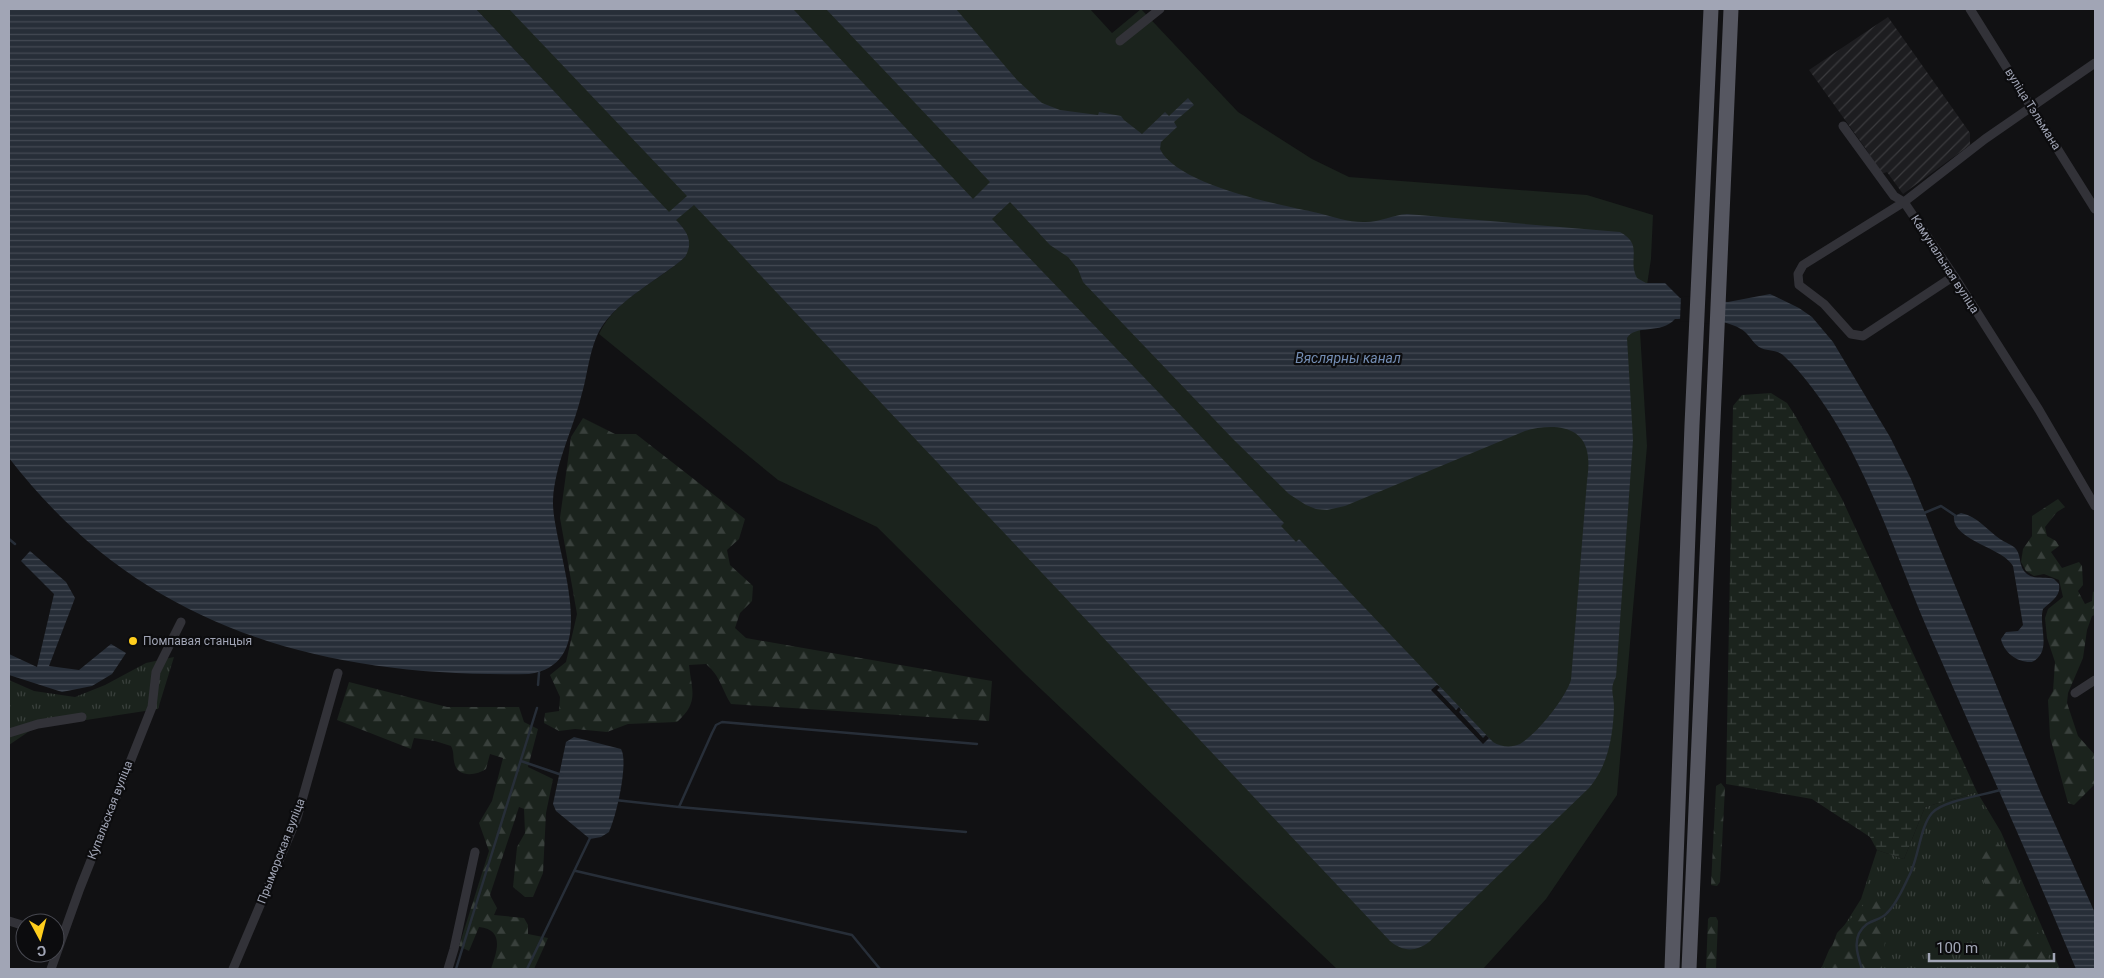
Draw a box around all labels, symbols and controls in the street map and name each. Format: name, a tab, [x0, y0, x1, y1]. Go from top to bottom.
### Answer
street label: вуліца Тэльмана	[2002, 66, 2064, 152]
street label: Камунальная вуліца	[1908, 212, 1982, 316]
water label: Вяслярны канал	[1295, 350, 1401, 366]
place label: Помпавая станцыя	[143, 634, 252, 648]
marker: Помпавая станцыя	[127, 635, 139, 647]
street label: Купальская вуліца	[85, 759, 135, 861]
street label: Прыморская вуліца	[254, 796, 308, 906]
north arrow	[15, 913, 65, 963]
scale bar	[1929, 930, 2054, 962]
text: 100 m	[1936, 939, 1978, 957]
text: С	[36, 942, 47, 959]

